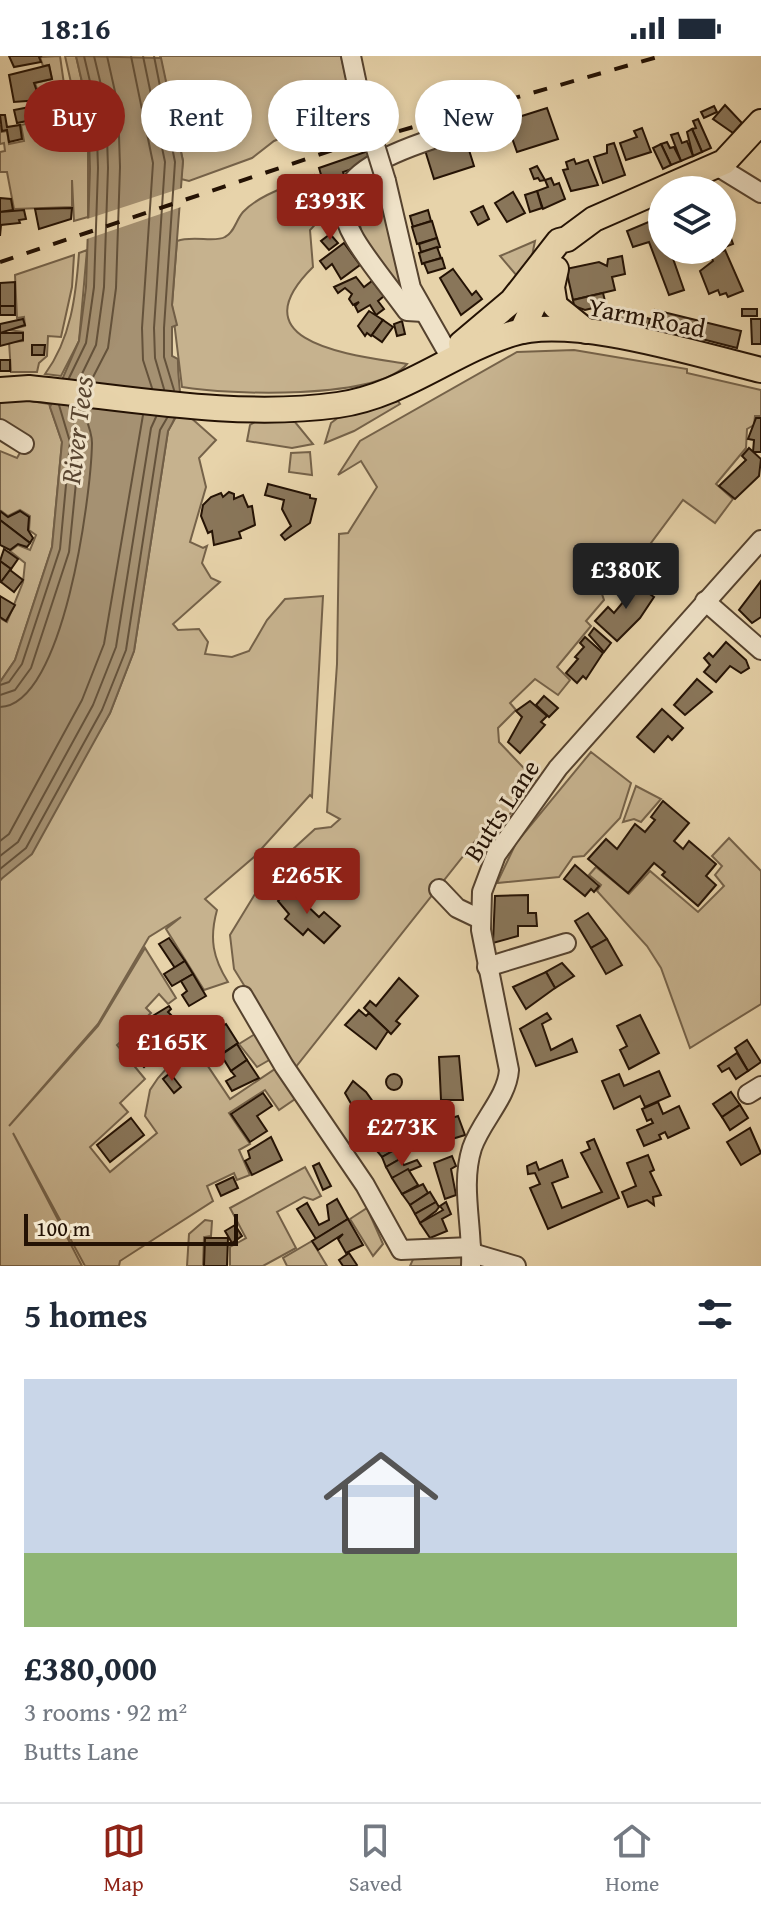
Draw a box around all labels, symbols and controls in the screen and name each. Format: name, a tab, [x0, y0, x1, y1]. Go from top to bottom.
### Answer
text: 18:16	[40, 6, 111, 50]
chip: Buy	[24, 80, 125, 152]
chip: Rent	[141, 80, 252, 152]
chip: Filters	[268, 80, 399, 152]
chip: New	[415, 80, 522, 152]
pin: £393K	[274, 174, 386, 242]
map controls	[648, 176, 736, 264]
button: layers	[648, 176, 736, 264]
text: £393K	[295, 180, 365, 219]
street label: Yarm Road	[585, 287, 709, 347]
water label: River Tees	[49, 374, 103, 487]
pin: £380K	[570, 543, 682, 611]
text: £380K	[591, 549, 661, 588]
street label: Butts Lane	[453, 751, 549, 869]
pin: £265K	[251, 848, 363, 916]
text: £265K	[272, 854, 342, 893]
pin: £165K	[116, 1015, 228, 1083]
text: £165K	[137, 1021, 207, 1060]
pin: £273K	[346, 1100, 458, 1168]
text: £273K	[367, 1106, 437, 1145]
scale bar	[24, 1210, 238, 1246]
text: 100 m	[36, 1212, 91, 1244]
text: 5 homes	[24, 1290, 148, 1339]
icon: filters	[693, 1292, 737, 1336]
icon: home	[309, 1431, 453, 1575]
text: £380,000	[24, 1643, 157, 1692]
text: 3 rooms · 92 m²	[24, 1692, 187, 1731]
text: Butts Lane	[24, 1731, 139, 1770]
tab: Map	[102, 1819, 146, 1899]
tab: Saved	[349, 1819, 402, 1899]
tab: Home	[605, 1819, 659, 1899]

